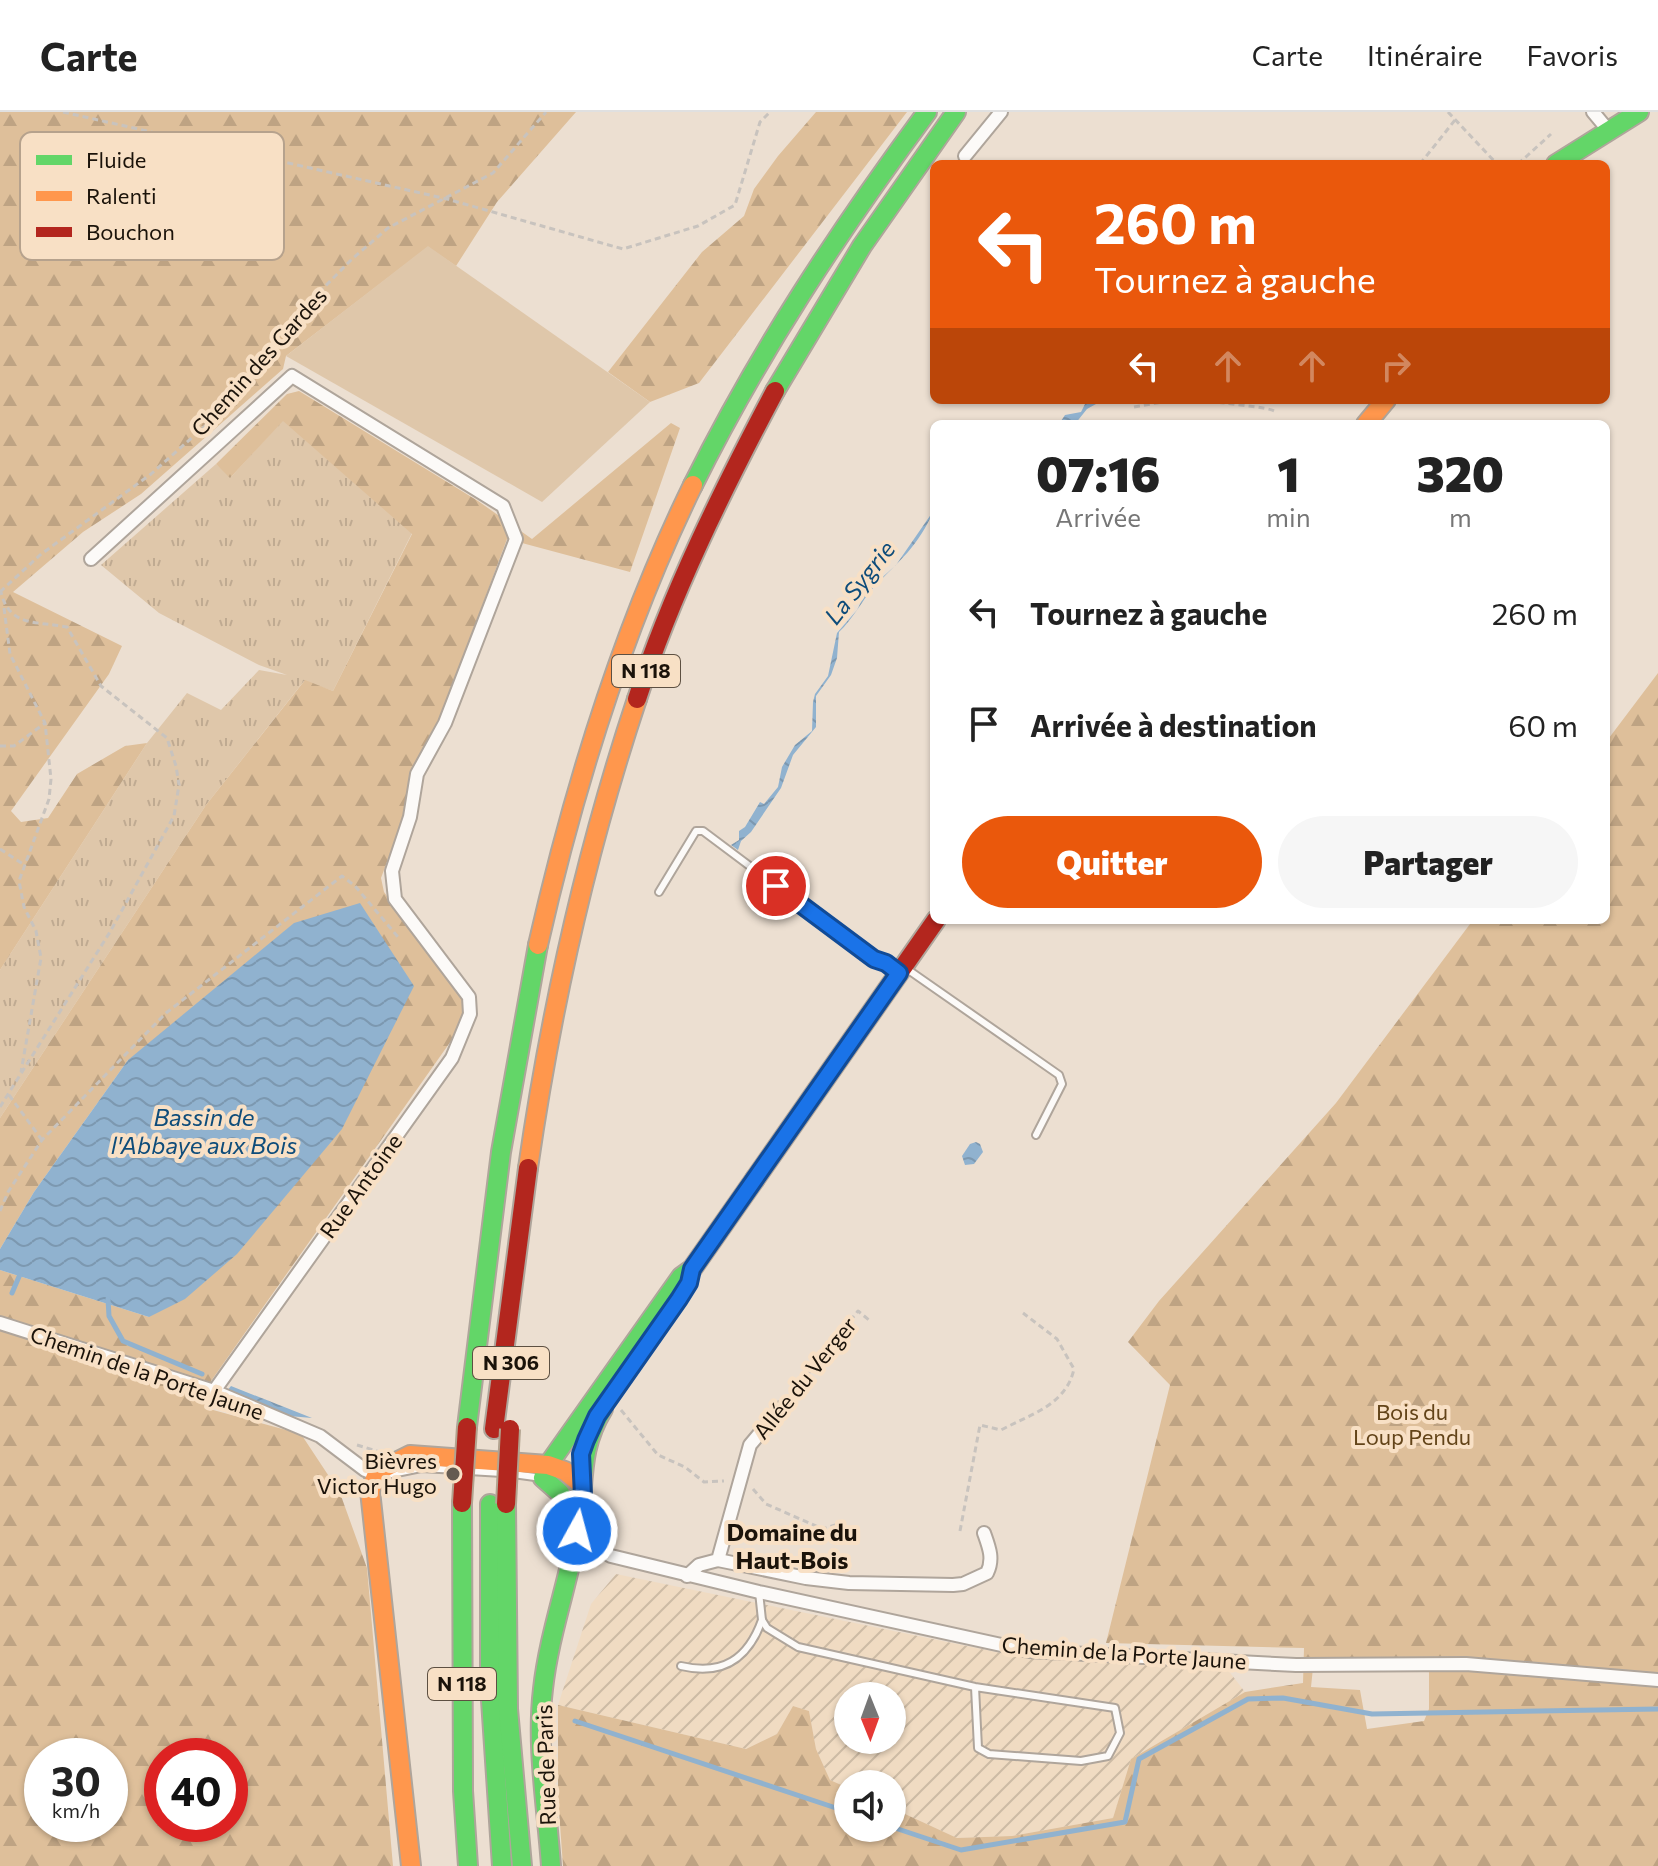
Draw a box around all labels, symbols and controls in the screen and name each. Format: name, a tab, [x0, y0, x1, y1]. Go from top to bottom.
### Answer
text: Carte	[40, 32, 138, 79]
text: Carte	[1252, 38, 1323, 72]
text: Itinéraire	[1367, 38, 1482, 72]
text: Favoris	[1526, 38, 1618, 72]
legend	[20, 132, 284, 260]
text: Fluide	[86, 146, 146, 173]
text: Ralenti	[86, 182, 157, 209]
text: 260 m	[1094, 187, 1257, 256]
icon: left	[962, 192, 1066, 296]
text: Bouchon	[86, 218, 175, 245]
text: Tournez à gauche	[1094, 256, 1376, 300]
street label: Chemin des Gardes	[185, 282, 332, 441]
icon: left	[1122, 344, 1166, 388]
icon: ahead	[1206, 344, 1250, 388]
icon: ahead	[1290, 344, 1334, 388]
icon: right	[1374, 344, 1418, 388]
text: 07:16	[1036, 443, 1160, 502]
text: 1	[1277, 443, 1300, 502]
text: 320	[1417, 443, 1504, 502]
text: Arrivée	[1055, 501, 1141, 532]
text: min	[1266, 501, 1311, 532]
text: m	[1449, 501, 1472, 532]
water label: La Sygrie	[817, 534, 901, 630]
icon: left	[962, 590, 1006, 634]
text: Tournez à gauche	[1030, 594, 1267, 631]
text: 260 m	[1492, 594, 1578, 631]
road number: N 118	[612, 655, 680, 687]
icon: arrive	[962, 702, 1006, 746]
text: Arrivée à destination	[1030, 706, 1317, 743]
text: 60 m	[1508, 706, 1578, 743]
button: Quitter	[962, 816, 1262, 908]
button: Partager	[1278, 816, 1578, 908]
pin	[742, 852, 810, 920]
icon: arrive	[754, 864, 798, 908]
water label: Bassin de l'Abbaye aux Bois	[111, 1102, 297, 1159]
street label: Rue Antoine	[314, 1128, 407, 1243]
street label: Allée du Verger	[747, 1311, 862, 1444]
street label: Chemin de la Porte Jaune	[27, 1320, 267, 1425]
road number: N 306	[473, 1347, 549, 1379]
park label: Bois du Loup Pendu	[1353, 1398, 1471, 1450]
place label: Bièvres Victor Hugo	[317, 1447, 437, 1499]
marker: Bièvres Victor Hugo	[444, 1465, 462, 1483]
position arrow	[535, 1489, 619, 1573]
district label: Domaine du Haut-Bois	[726, 1517, 858, 1574]
street label: Chemin de la Porte Jaune	[1001, 1630, 1247, 1675]
road number: N 118	[428, 1668, 496, 1700]
north arrow	[834, 1682, 906, 1754]
map controls	[834, 1682, 906, 1842]
street label: Rue de Paris	[530, 1704, 561, 1826]
speed limit sign: 40	[144, 1738, 248, 1842]
text: 30	[51, 1755, 101, 1804]
button: sound	[834, 1770, 906, 1842]
text: km/h	[52, 1798, 100, 1822]

